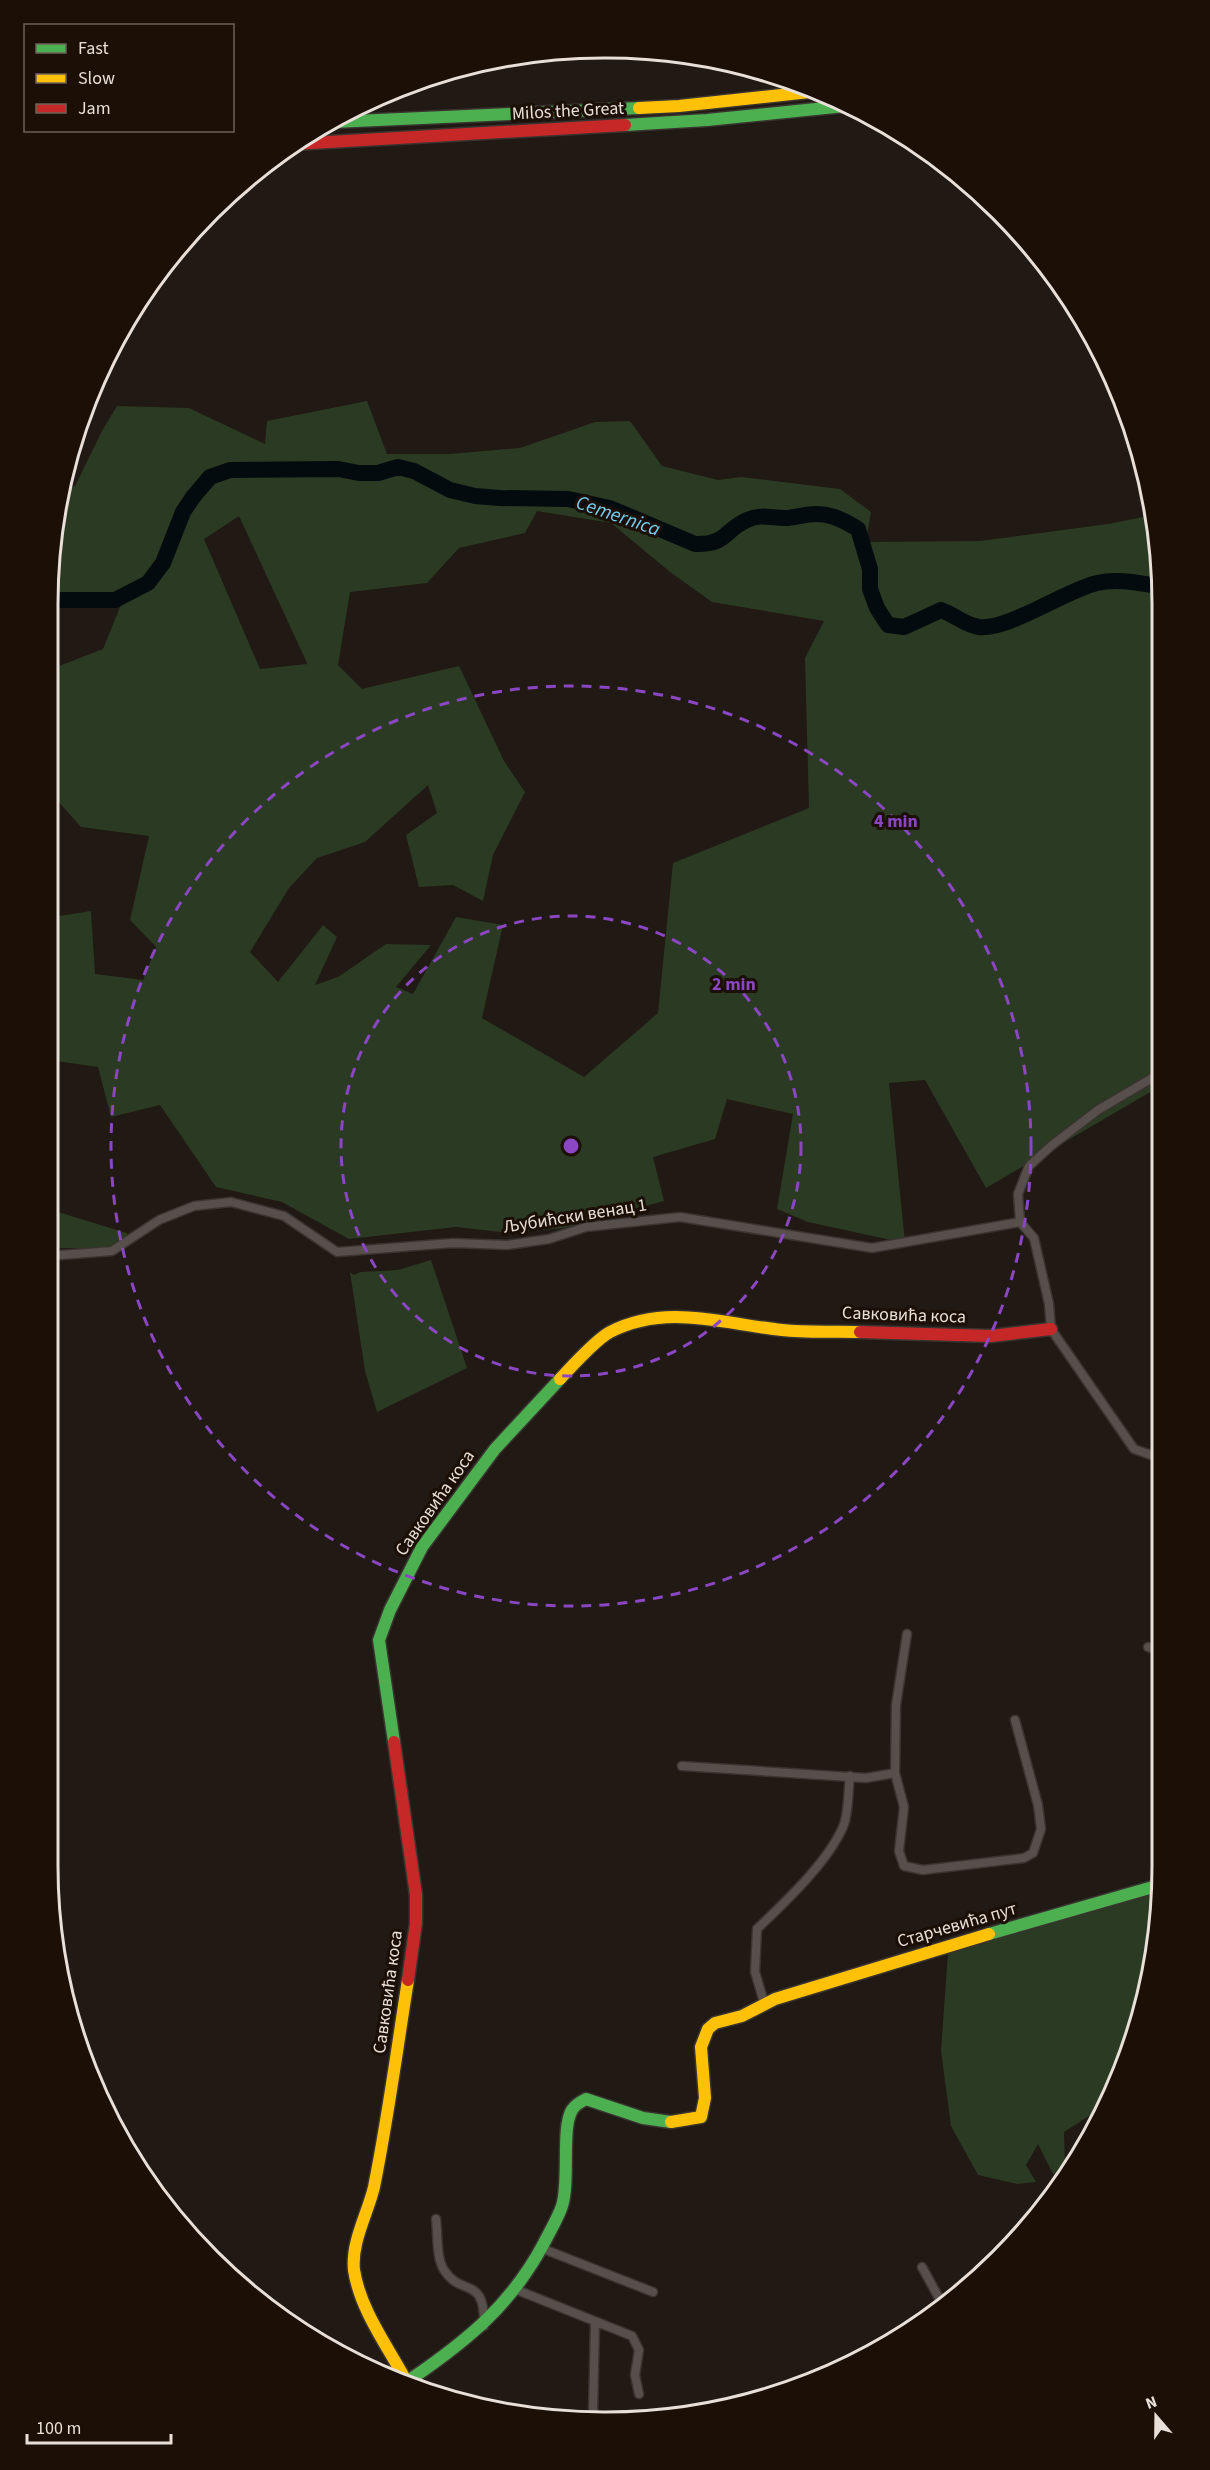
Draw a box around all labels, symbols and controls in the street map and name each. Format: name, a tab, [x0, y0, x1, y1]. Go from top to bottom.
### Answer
legend	[24, 24, 234, 132]
text: Fast	[78, 36, 109, 61]
text: Slow	[78, 66, 115, 91]
text: Jam	[78, 96, 111, 121]
street label: Milos the Great	[511, 96, 625, 126]
water label: Cemernica	[572, 489, 664, 544]
text: 4 min	[874, 809, 918, 834]
text: 2 min	[712, 972, 756, 997]
centre of rings	[561, 1136, 581, 1156]
street label: Љубићски венац 1	[501, 1192, 649, 1240]
street label: Савковића коса	[842, 1300, 966, 1330]
street label: Савковића коса	[389, 1445, 481, 1561]
street label: Старчевића пут	[894, 1896, 1020, 1954]
street label: Савковића коса	[367, 1929, 409, 2055]
north arrow	[1126, 2386, 1186, 2446]
text: N	[1142, 2391, 1160, 2415]
scale bar	[27, 2407, 171, 2445]
text: 100 m	[36, 2416, 81, 2441]

